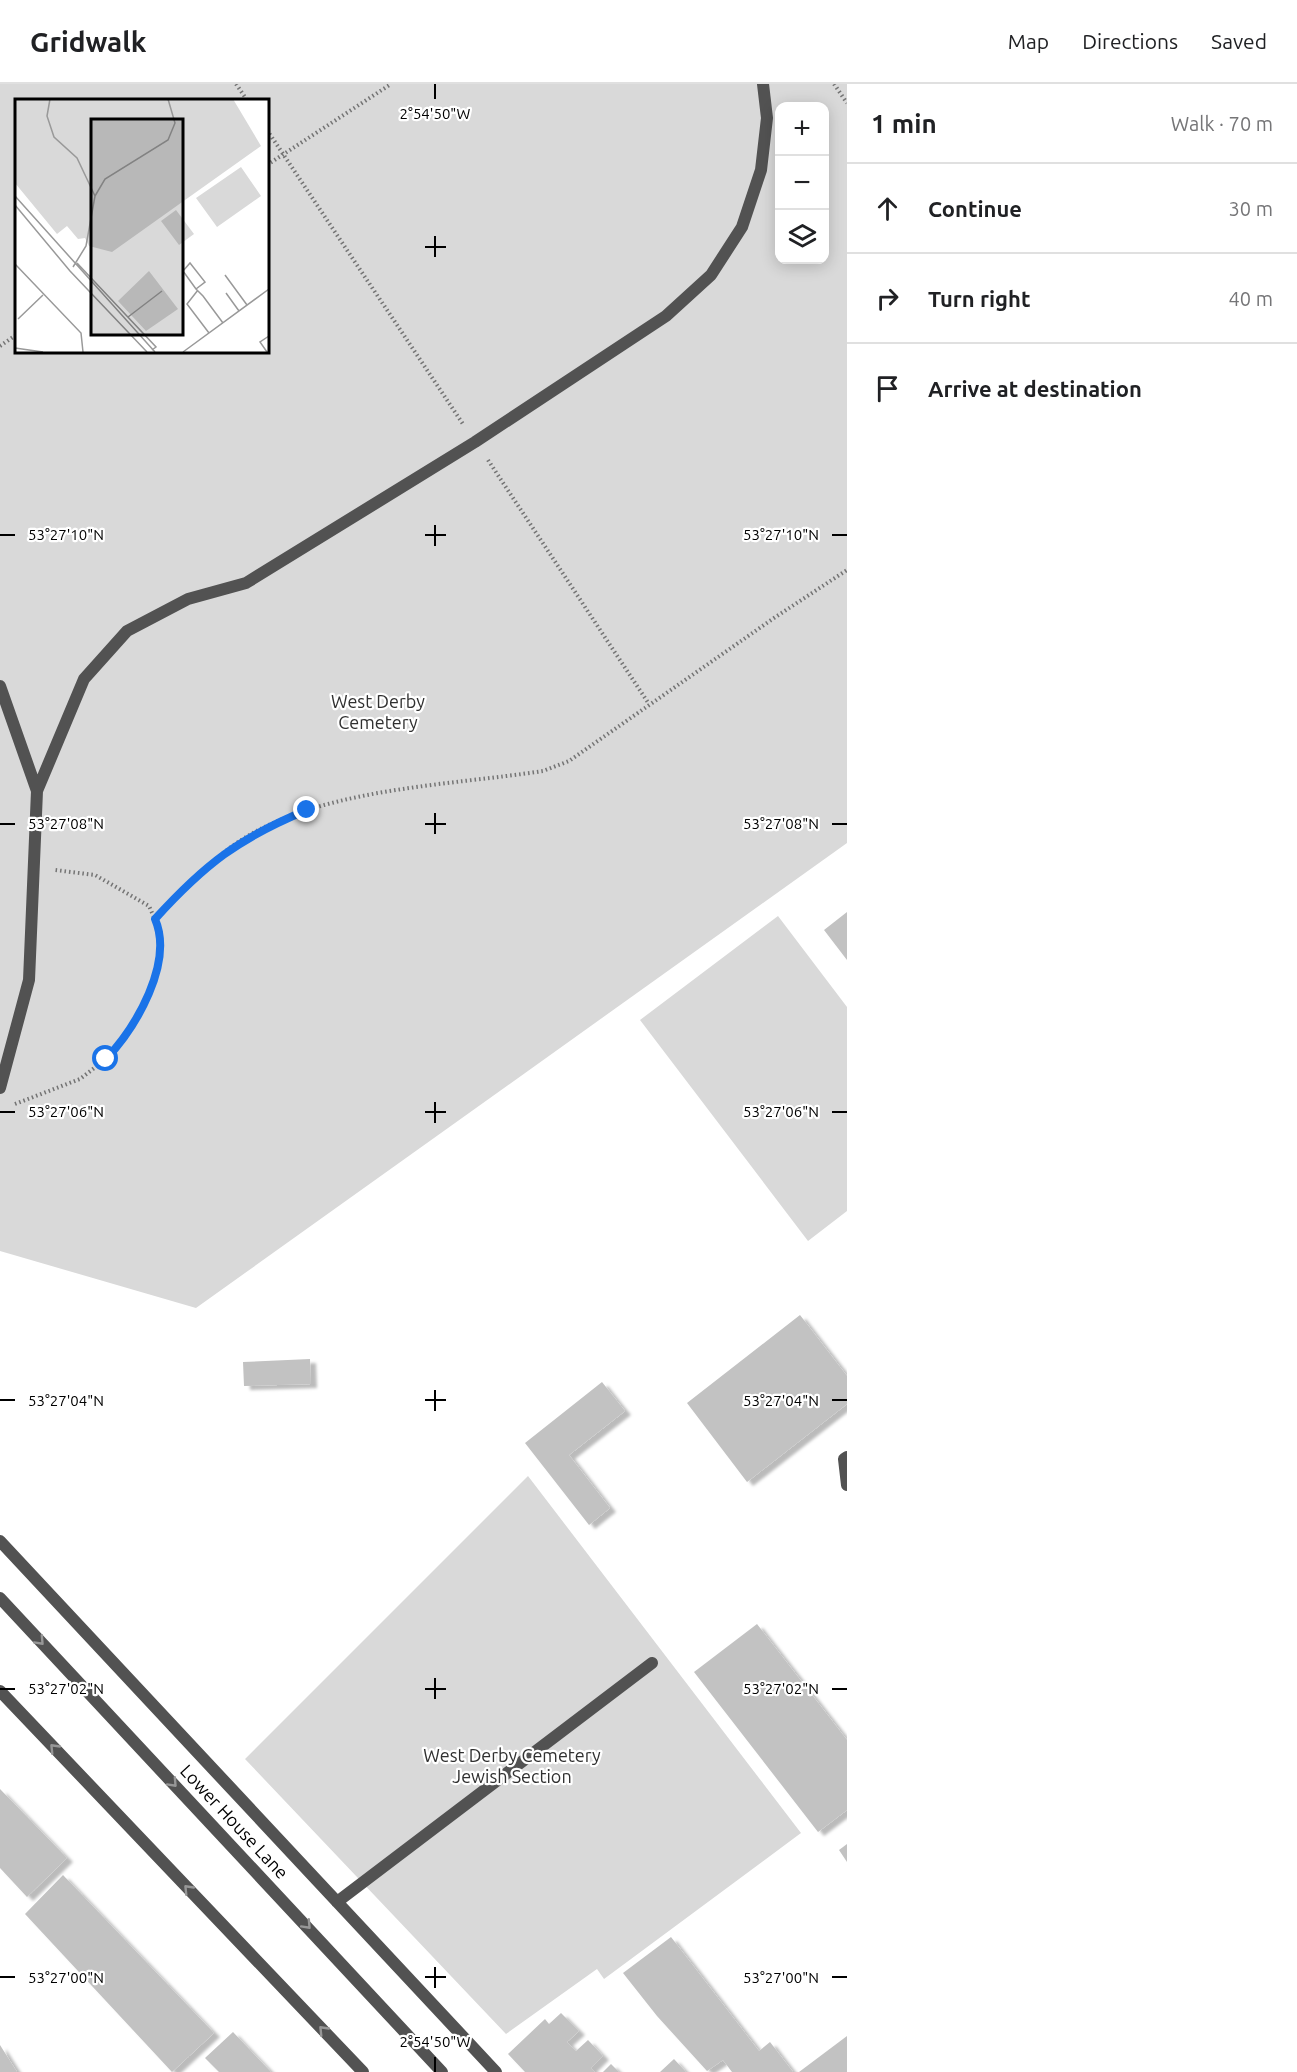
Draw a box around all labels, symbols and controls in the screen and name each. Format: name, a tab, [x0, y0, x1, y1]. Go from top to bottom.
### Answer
text: Gridwalk	[30, 26, 147, 57]
text: Map	[1008, 29, 1049, 53]
text: Directions	[1082, 29, 1178, 53]
text: Saved	[1211, 29, 1267, 53]
inset map	[15, 99, 268, 352]
map controls	[775, 102, 829, 264]
button: +	[775, 102, 829, 156]
text: 2°54'50"W	[400, 105, 471, 122]
text: 1 min	[871, 109, 937, 138]
text: Walk · 70 m	[1171, 112, 1273, 135]
button: −	[775, 156, 829, 210]
icon: ahead	[871, 192, 904, 225]
text: Continue	[928, 196, 1022, 221]
text: 30 m	[1229, 197, 1273, 220]
button: layers	[775, 210, 829, 264]
icon: right	[871, 282, 904, 315]
text: Turn right	[928, 286, 1030, 311]
text: 40 m	[1229, 287, 1273, 310]
icon: arrive	[871, 372, 904, 405]
text: Arrive at destination	[928, 376, 1142, 401]
text: 53°27'10"N	[28, 526, 104, 543]
text: 53°27'10"N	[743, 526, 819, 543]
park label: West Derby Cemetery	[331, 691, 425, 732]
route end	[293, 796, 319, 822]
text: 53°27'08"N	[28, 815, 104, 832]
text: 53°27'08"N	[743, 815, 819, 832]
route start	[92, 1045, 118, 1071]
text: 53°27'06"N	[28, 1103, 104, 1120]
text: 53°27'06"N	[743, 1103, 819, 1120]
text: 53°27'04"N	[28, 1392, 104, 1409]
text: 53°27'04"N	[743, 1392, 819, 1409]
one-way arrow	[32, 1634, 43, 1645]
text: 53°27'02"N	[28, 1680, 104, 1697]
text: 53°27'02"N	[743, 1680, 819, 1697]
one-way arrow	[50, 1744, 61, 1755]
park label: West Derby Cemetery Jewish Section	[423, 1745, 601, 1786]
street label: Lower House Lane	[177, 1760, 293, 1882]
one-way arrow	[166, 1777, 177, 1787]
one-way arrow	[184, 1885, 195, 1896]
one-way arrow	[299, 1918, 310, 1929]
text: 53°27'00"N	[28, 1969, 104, 1986]
text: 53°27'00"N	[743, 1969, 819, 1986]
one-way arrow	[319, 2026, 330, 2037]
text: 2°54'50"W	[400, 2033, 471, 2050]

